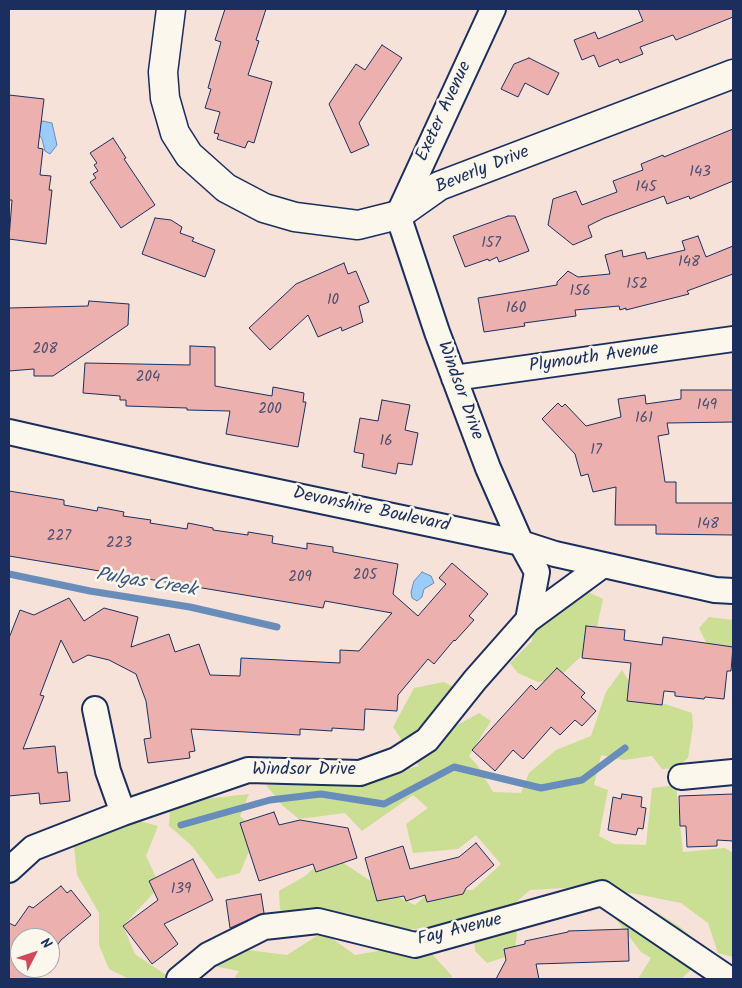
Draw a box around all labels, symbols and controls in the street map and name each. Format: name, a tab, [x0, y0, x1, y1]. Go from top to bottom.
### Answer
street label: Exeter Avenue	[412, 59, 478, 165]
street label: Beverly Drive	[433, 142, 533, 200]
house number: 143	[689, 164, 711, 182]
house number: 145	[635, 179, 657, 197]
house number: 157	[481, 235, 501, 253]
house number: 148	[678, 254, 700, 272]
house number: 152	[626, 276, 648, 294]
house number: 156	[569, 283, 591, 301]
house number: 10	[327, 292, 339, 310]
house number: 160	[506, 300, 526, 318]
street label: Windsor Drive	[431, 339, 487, 443]
street label: Plymouth Avenue	[528, 339, 660, 379]
house number: 208	[32, 341, 58, 359]
house number: 204	[136, 369, 160, 387]
house number: 149	[697, 397, 717, 415]
house number: 200	[258, 401, 282, 419]
house number: 161	[635, 410, 653, 428]
house number: 16	[379, 433, 393, 451]
house number: 17	[590, 442, 602, 460]
street label: Devonshire Boulevard	[291, 484, 451, 538]
house number: 148	[697, 516, 719, 534]
house number: 227	[47, 528, 71, 546]
house number: 223	[106, 535, 132, 553]
water label: Pulgas Creek	[94, 565, 198, 603]
house number: 205	[353, 567, 377, 585]
house number: 209	[288, 569, 312, 587]
street label: Windsor Drive	[252, 760, 356, 782]
house number: 139	[171, 881, 191, 899]
street label: Fay Avenue	[415, 910, 505, 952]
north arrow	[10, 928, 60, 978]
text: N	[34, 933, 57, 954]

